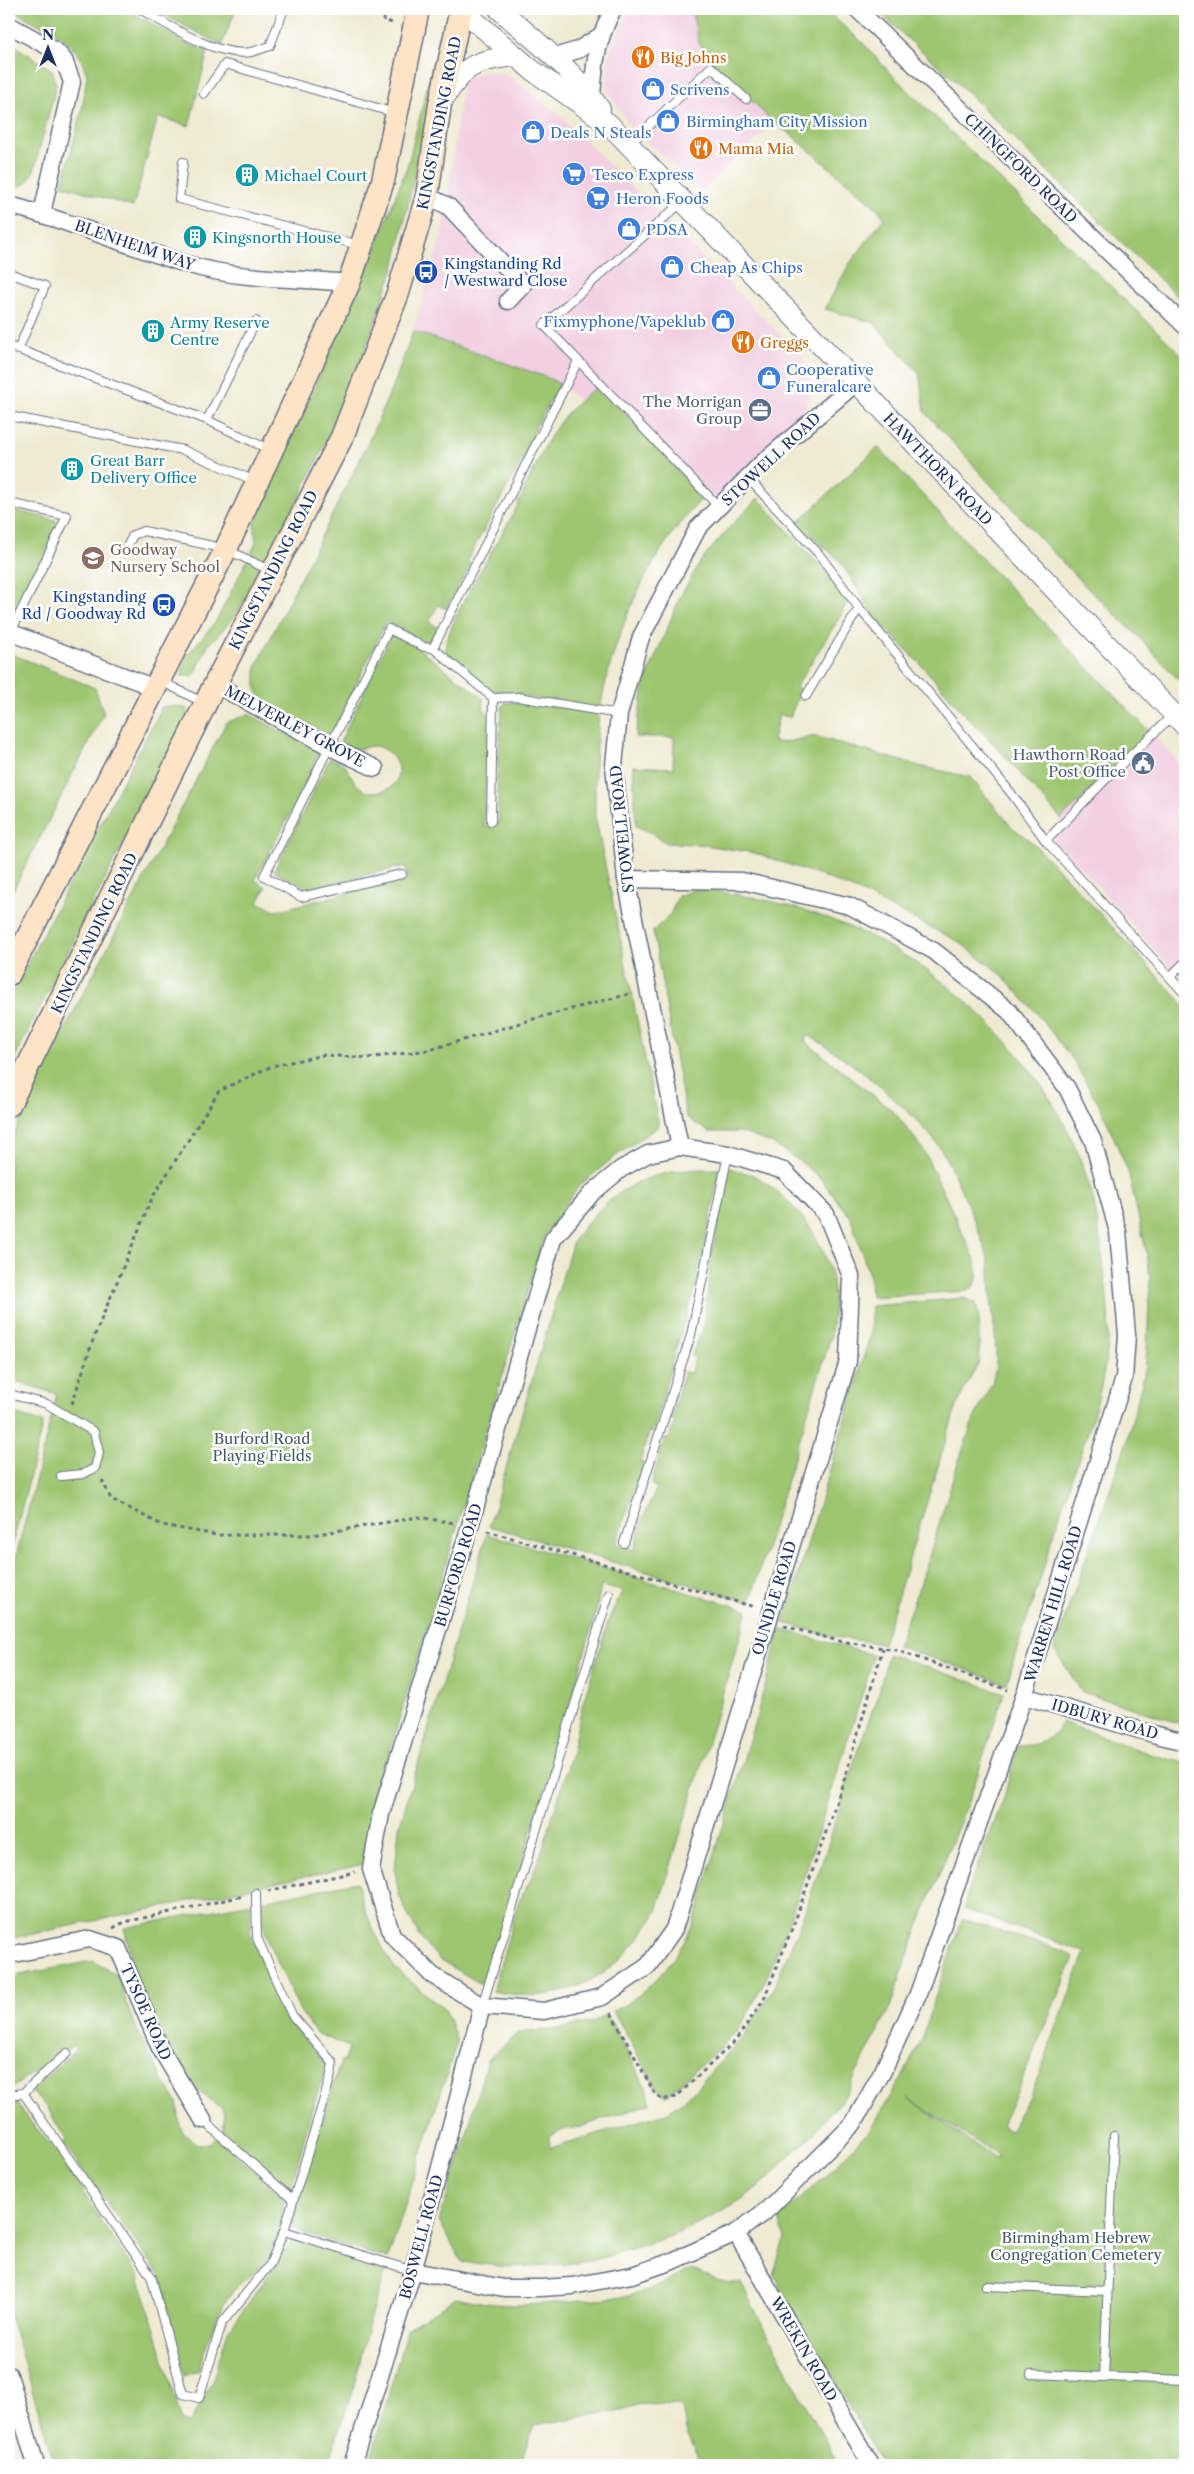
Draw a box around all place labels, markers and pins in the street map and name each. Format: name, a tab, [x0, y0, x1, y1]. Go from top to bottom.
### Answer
restaurant icon: Big Johns	[630, 44, 656, 70]
place label: Big Johns	[660, 48, 727, 67]
shop icon: Scrivens	[640, 76, 666, 102]
place label: Scrivens	[670, 80, 730, 99]
shop icon: Birmingham City Mission	[655, 108, 681, 134]
place label: Birmingham City Mission	[686, 112, 868, 131]
shop icon: Deals N Steals	[520, 119, 546, 145]
place label: Deals N Steals	[550, 123, 651, 142]
restaurant icon: Mama Mia	[688, 135, 714, 161]
place label: Mama Mia	[718, 139, 794, 158]
supermarket icon: Tesco Express	[561, 161, 587, 187]
building icon: Michael Court	[234, 162, 260, 188]
place label: Tesco Express	[592, 165, 694, 184]
place label: Michael Court	[264, 166, 368, 185]
supermarket icon: Heron Foods	[585, 185, 611, 211]
place label: Heron Foods	[616, 189, 709, 208]
shop icon: PDSA	[616, 216, 642, 242]
place label: PDSA	[646, 220, 689, 239]
building icon: Kingsnorth House	[182, 224, 208, 250]
place label: Kingsnorth House	[212, 228, 342, 247]
place label: Kingstanding Rd / Westward Close	[444, 254, 567, 290]
shop icon: Cheap As Chips	[659, 254, 685, 280]
place label: Cheap As Chips	[690, 258, 803, 277]
bus stop icon: Kingstanding Rd / Westward Close	[413, 259, 439, 285]
shop icon: Fixmyphone/Vapeklub	[710, 308, 736, 334]
place label: Fixmyphone/Vapeklub	[544, 312, 706, 331]
place label: Army Reserve Centre	[169, 313, 270, 349]
building icon: Army Reserve Centre	[140, 318, 166, 344]
restaurant icon: Greggs	[730, 329, 756, 355]
place label: Greggs	[760, 333, 809, 352]
place label: Cooperative Funeralcare	[786, 360, 874, 396]
shop icon: Cooperative Funeralcare	[756, 365, 782, 391]
place label: The Morrigan Group	[643, 392, 743, 428]
office icon: The Morrigan Group	[747, 397, 773, 423]
place label: Great Barr Delivery Office	[90, 451, 197, 487]
building icon: Great Barr Delivery Office	[59, 456, 85, 482]
place label: Goodway Nursery School	[110, 540, 220, 576]
school or university icon: Goodway Nursery School	[80, 545, 106, 571]
place label: Kingstanding Rd / Goodway Rd	[22, 587, 146, 623]
bus stop icon: Kingstanding Rd / Goodway Rd	[151, 592, 177, 618]
place label: Hawthorn Road Post Office	[1013, 745, 1126, 781]
public building icon: Hawthorn Road Post Office	[1130, 750, 1156, 776]

